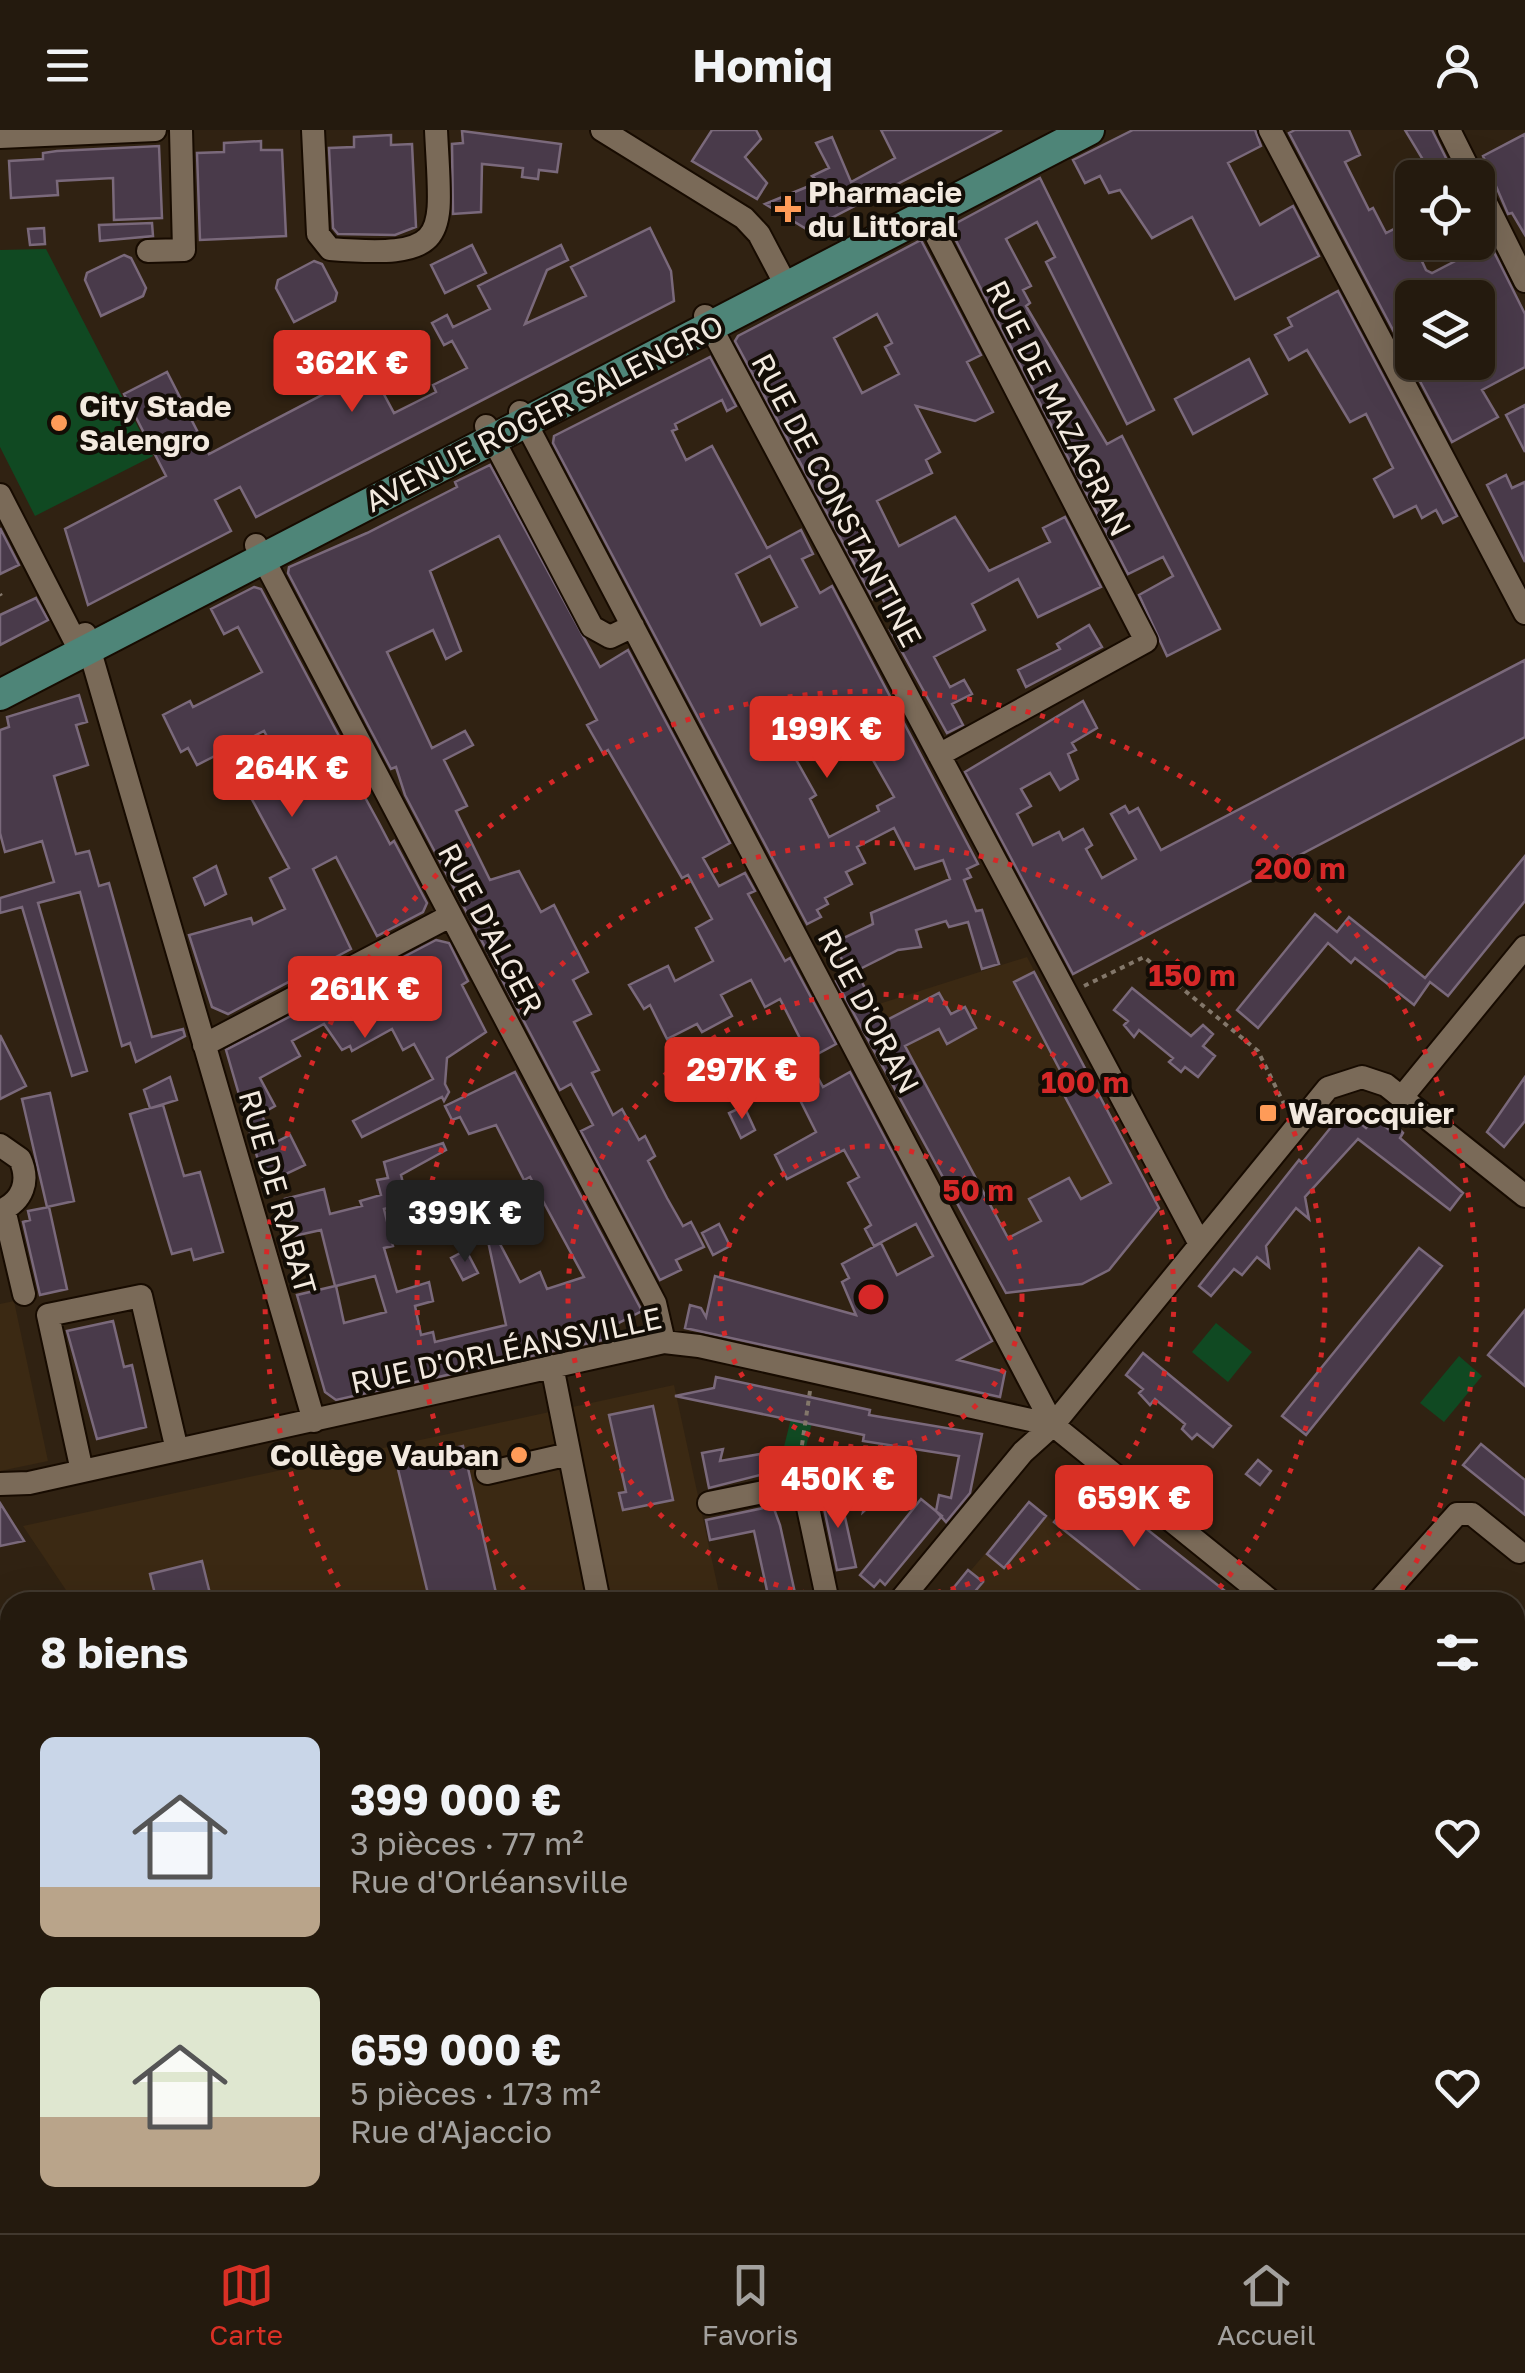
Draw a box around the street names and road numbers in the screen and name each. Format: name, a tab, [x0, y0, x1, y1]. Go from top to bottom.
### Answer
street label: RUE DE MAZAGRAN	[979, 274, 1139, 542]
street label: AVENUE ROGER SALENGRO	[359, 307, 729, 519]
street label: RUE DE CONSTANTINE	[744, 347, 930, 653]
street label: RUE D'ALGER	[431, 837, 551, 1021]
street label: RUE D'ORAN	[811, 923, 927, 1099]
street label: RUE DE RABAT	[232, 1086, 324, 1298]
street label: RUE D'ORLÉANSVILLE	[347, 1299, 665, 1401]

